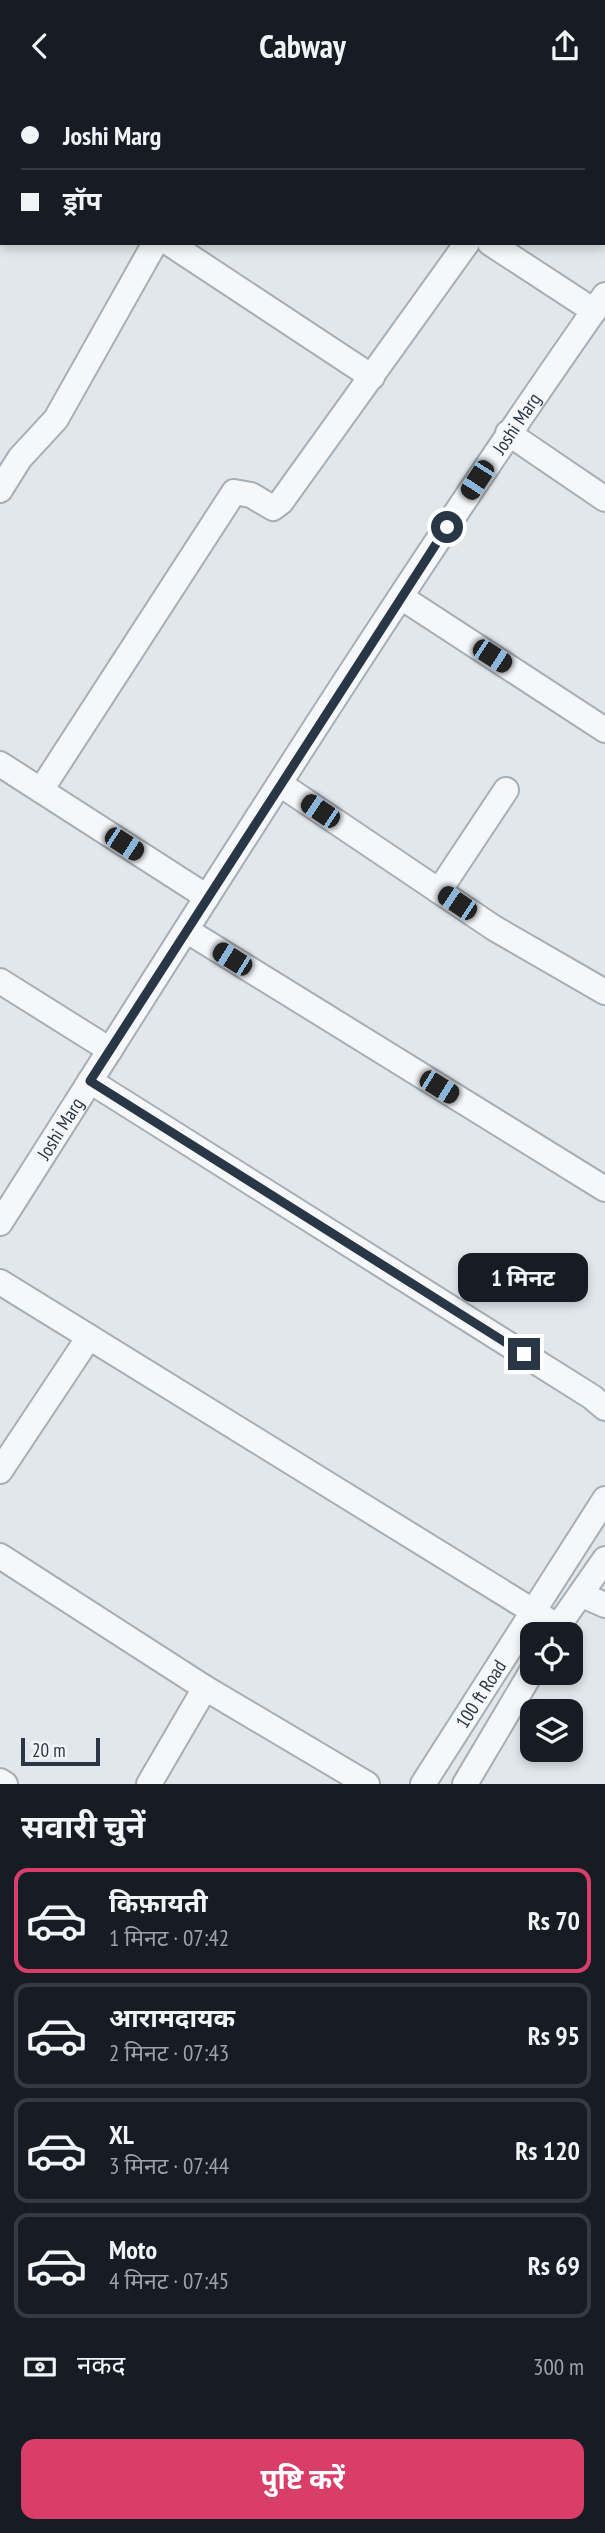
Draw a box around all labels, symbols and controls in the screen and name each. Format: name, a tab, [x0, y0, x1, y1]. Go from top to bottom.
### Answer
text: Cabway	[259, 25, 346, 67]
icon: back	[21, 27, 59, 65]
icon: share	[546, 27, 584, 65]
text: Joshi Marg	[63, 119, 161, 152]
text: ड्रॉप	[63, 184, 101, 217]
street label: Joshi Marg	[487, 388, 546, 459]
car	[457, 457, 498, 503]
route start	[431, 511, 463, 543]
car	[469, 636, 516, 676]
car	[297, 791, 344, 831]
car	[101, 824, 148, 864]
car	[434, 883, 481, 923]
car	[209, 939, 256, 979]
car	[416, 1067, 463, 1107]
street label: Joshi Marg	[31, 1093, 89, 1165]
callout: 1 मिनट	[459, 1253, 589, 1301]
text: 1 मिनट	[491, 1263, 555, 1292]
route end	[508, 1338, 540, 1370]
map controls	[520, 1622, 583, 1762]
button: locate	[520, 1622, 583, 1685]
street label: 100 ft Road	[450, 1655, 511, 1732]
button: layers	[520, 1699, 583, 1762]
scale bar	[21, 1735, 100, 1767]
text: 20 m	[32, 1738, 66, 1762]
text: सवारी चुनें	[21, 1805, 145, 1847]
text: किफ़ायती	[109, 1886, 208, 1919]
icon: car	[25, 1889, 88, 1952]
text: Rs 70	[528, 1904, 580, 1937]
text: 1 मिनट · 07:42	[109, 1923, 229, 1952]
text: आरामदायक	[109, 2001, 235, 2034]
icon: car	[25, 2004, 88, 2067]
text: Rs 95	[528, 2019, 580, 2052]
text: 2 मिनट · 07:43	[109, 2038, 229, 2067]
text: XL	[109, 2118, 134, 2151]
icon: car	[25, 2119, 88, 2182]
text: Rs 120	[515, 2134, 580, 2167]
text: 3 मिनट · 07:44	[109, 2151, 229, 2180]
text: Moto	[109, 2233, 157, 2266]
icon: car	[25, 2234, 88, 2297]
text: Rs 69	[528, 2249, 580, 2282]
text: 4 मिनट · 07:45	[109, 2266, 229, 2295]
icon: cash	[21, 2348, 59, 2386]
text: नकद	[77, 2348, 125, 2381]
text: 300 m	[533, 2352, 584, 2381]
button: पुष्टि करें	[21, 2439, 584, 2519]

